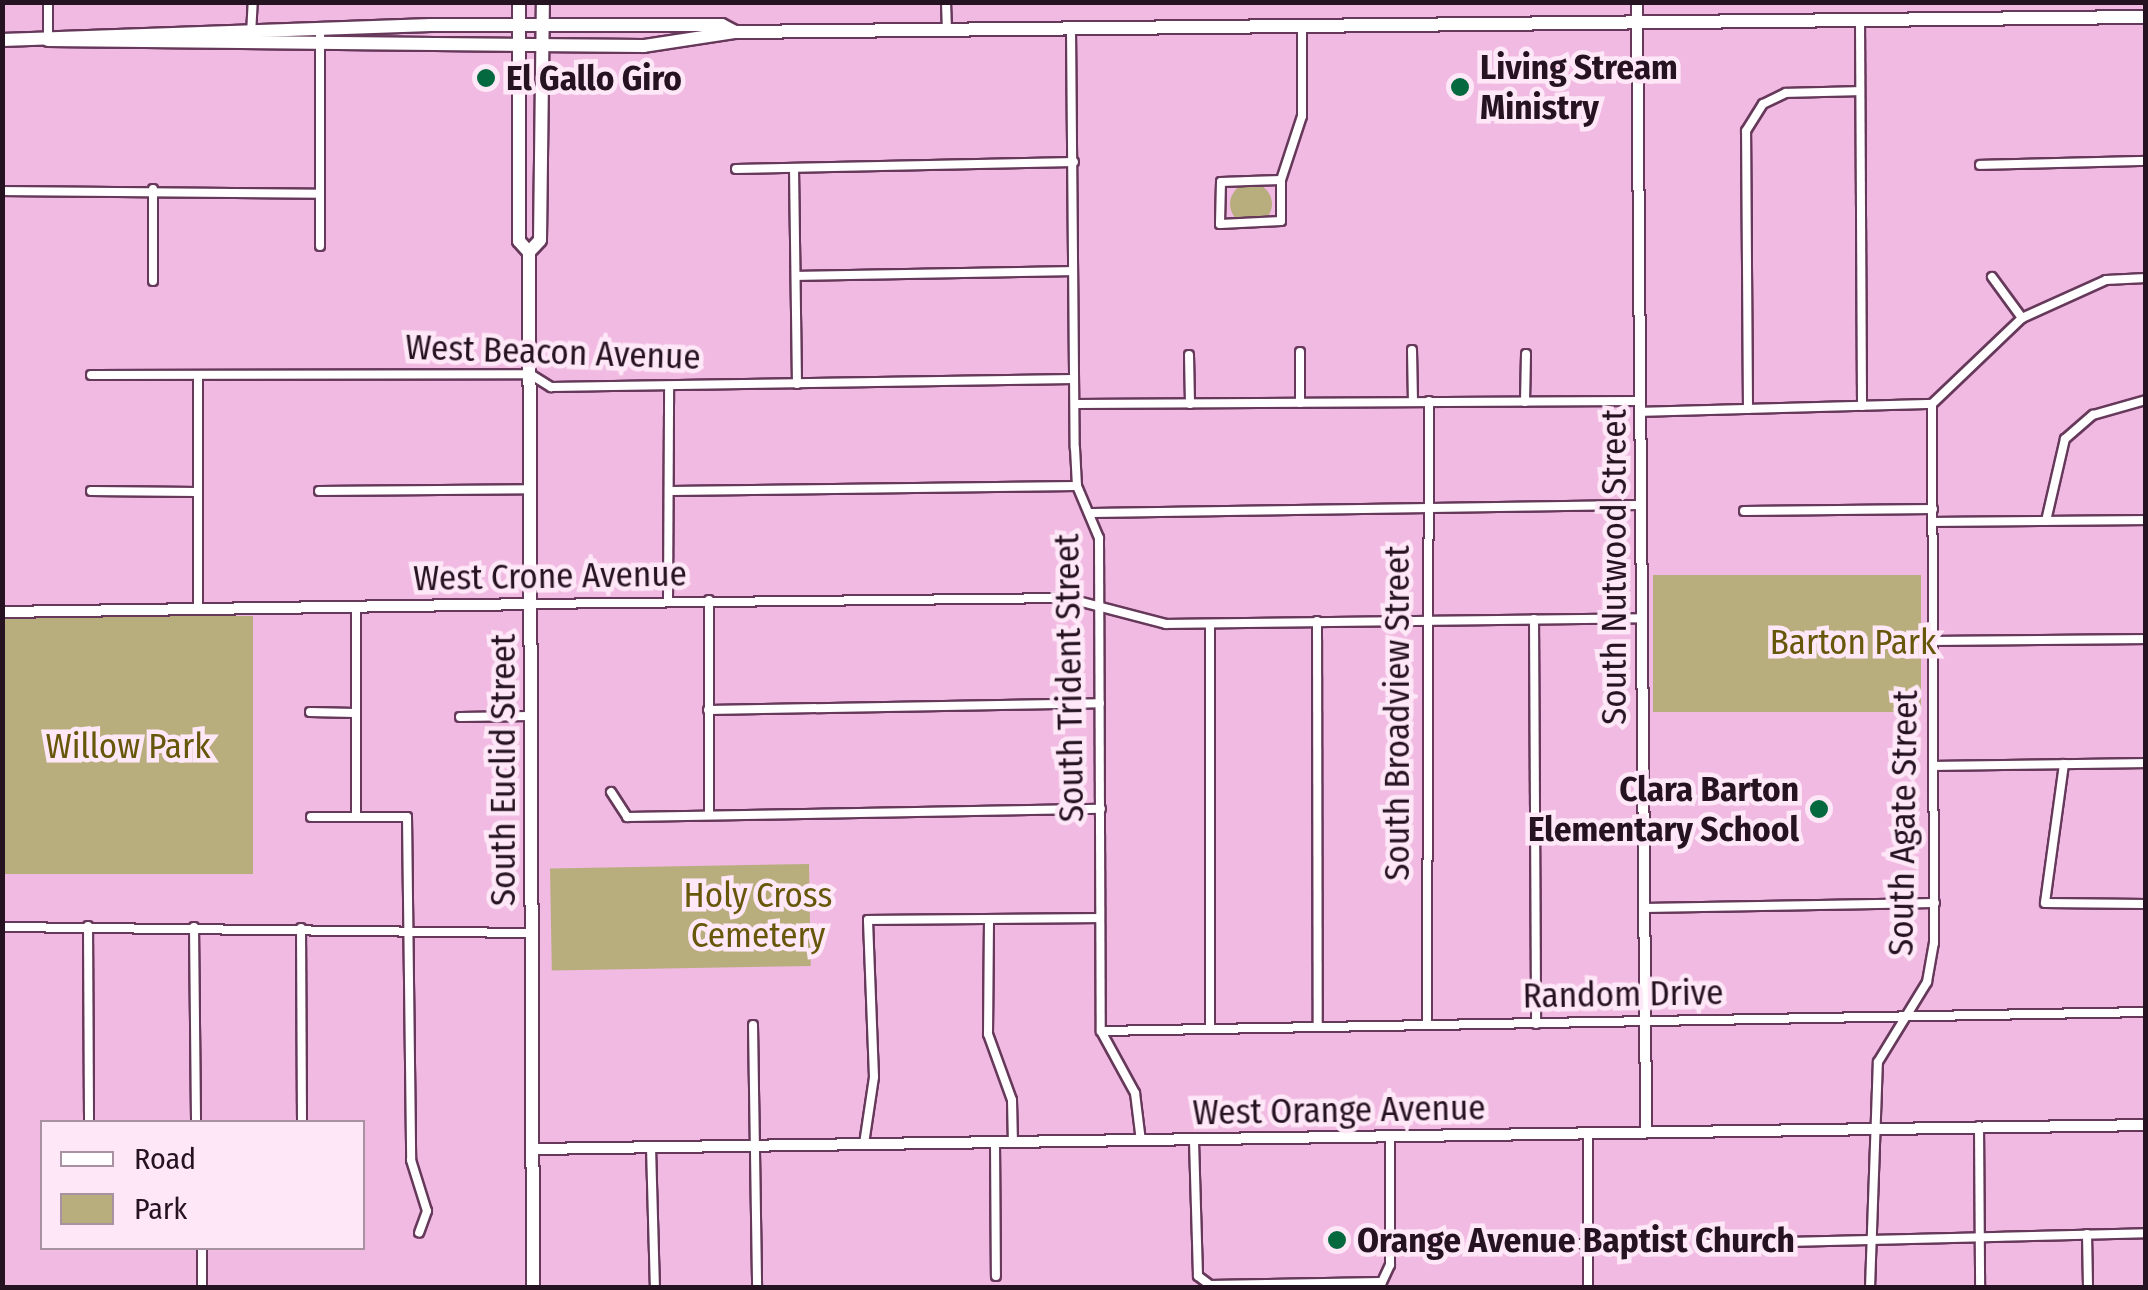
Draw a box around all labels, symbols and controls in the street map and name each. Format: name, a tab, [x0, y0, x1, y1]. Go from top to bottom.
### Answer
place label: Living Stream Ministry	[1480, 46, 1678, 128]
place label: El Gallo Giro	[506, 57, 682, 99]
marker: El Gallo Giro	[475, 67, 497, 89]
marker: Living Stream Ministry	[1449, 76, 1471, 98]
street label: West Beacon Avenue	[405, 326, 701, 378]
street label: South Nutwood Street	[1593, 409, 1635, 725]
street label: South Trident Street	[1045, 533, 1093, 823]
street label: South Broadview Street	[1376, 545, 1418, 881]
street label: West Crone Avenue	[413, 553, 687, 599]
park label: Barton Park	[1770, 621, 1936, 663]
street label: South Euclid Street	[482, 634, 524, 906]
street label: South Agate Street	[1880, 690, 1926, 956]
park label: Willow Park	[45, 725, 211, 767]
place label: Clara Barton Elementary School	[1528, 768, 1799, 850]
marker: Clara Barton Elementary School	[1808, 798, 1830, 820]
park label: Holy Cross Cemetery	[684, 874, 832, 956]
street label: Random Drive	[1522, 971, 1724, 1017]
street label: West Orange Avenue	[1192, 1086, 1486, 1134]
legend	[40, 1120, 365, 1250]
text: Road	[134, 1141, 196, 1177]
text: Park	[134, 1191, 187, 1227]
place label: Orange Avenue Baptist Church	[1357, 1219, 1795, 1261]
marker: Orange Avenue Baptist Church	[1326, 1229, 1348, 1251]

